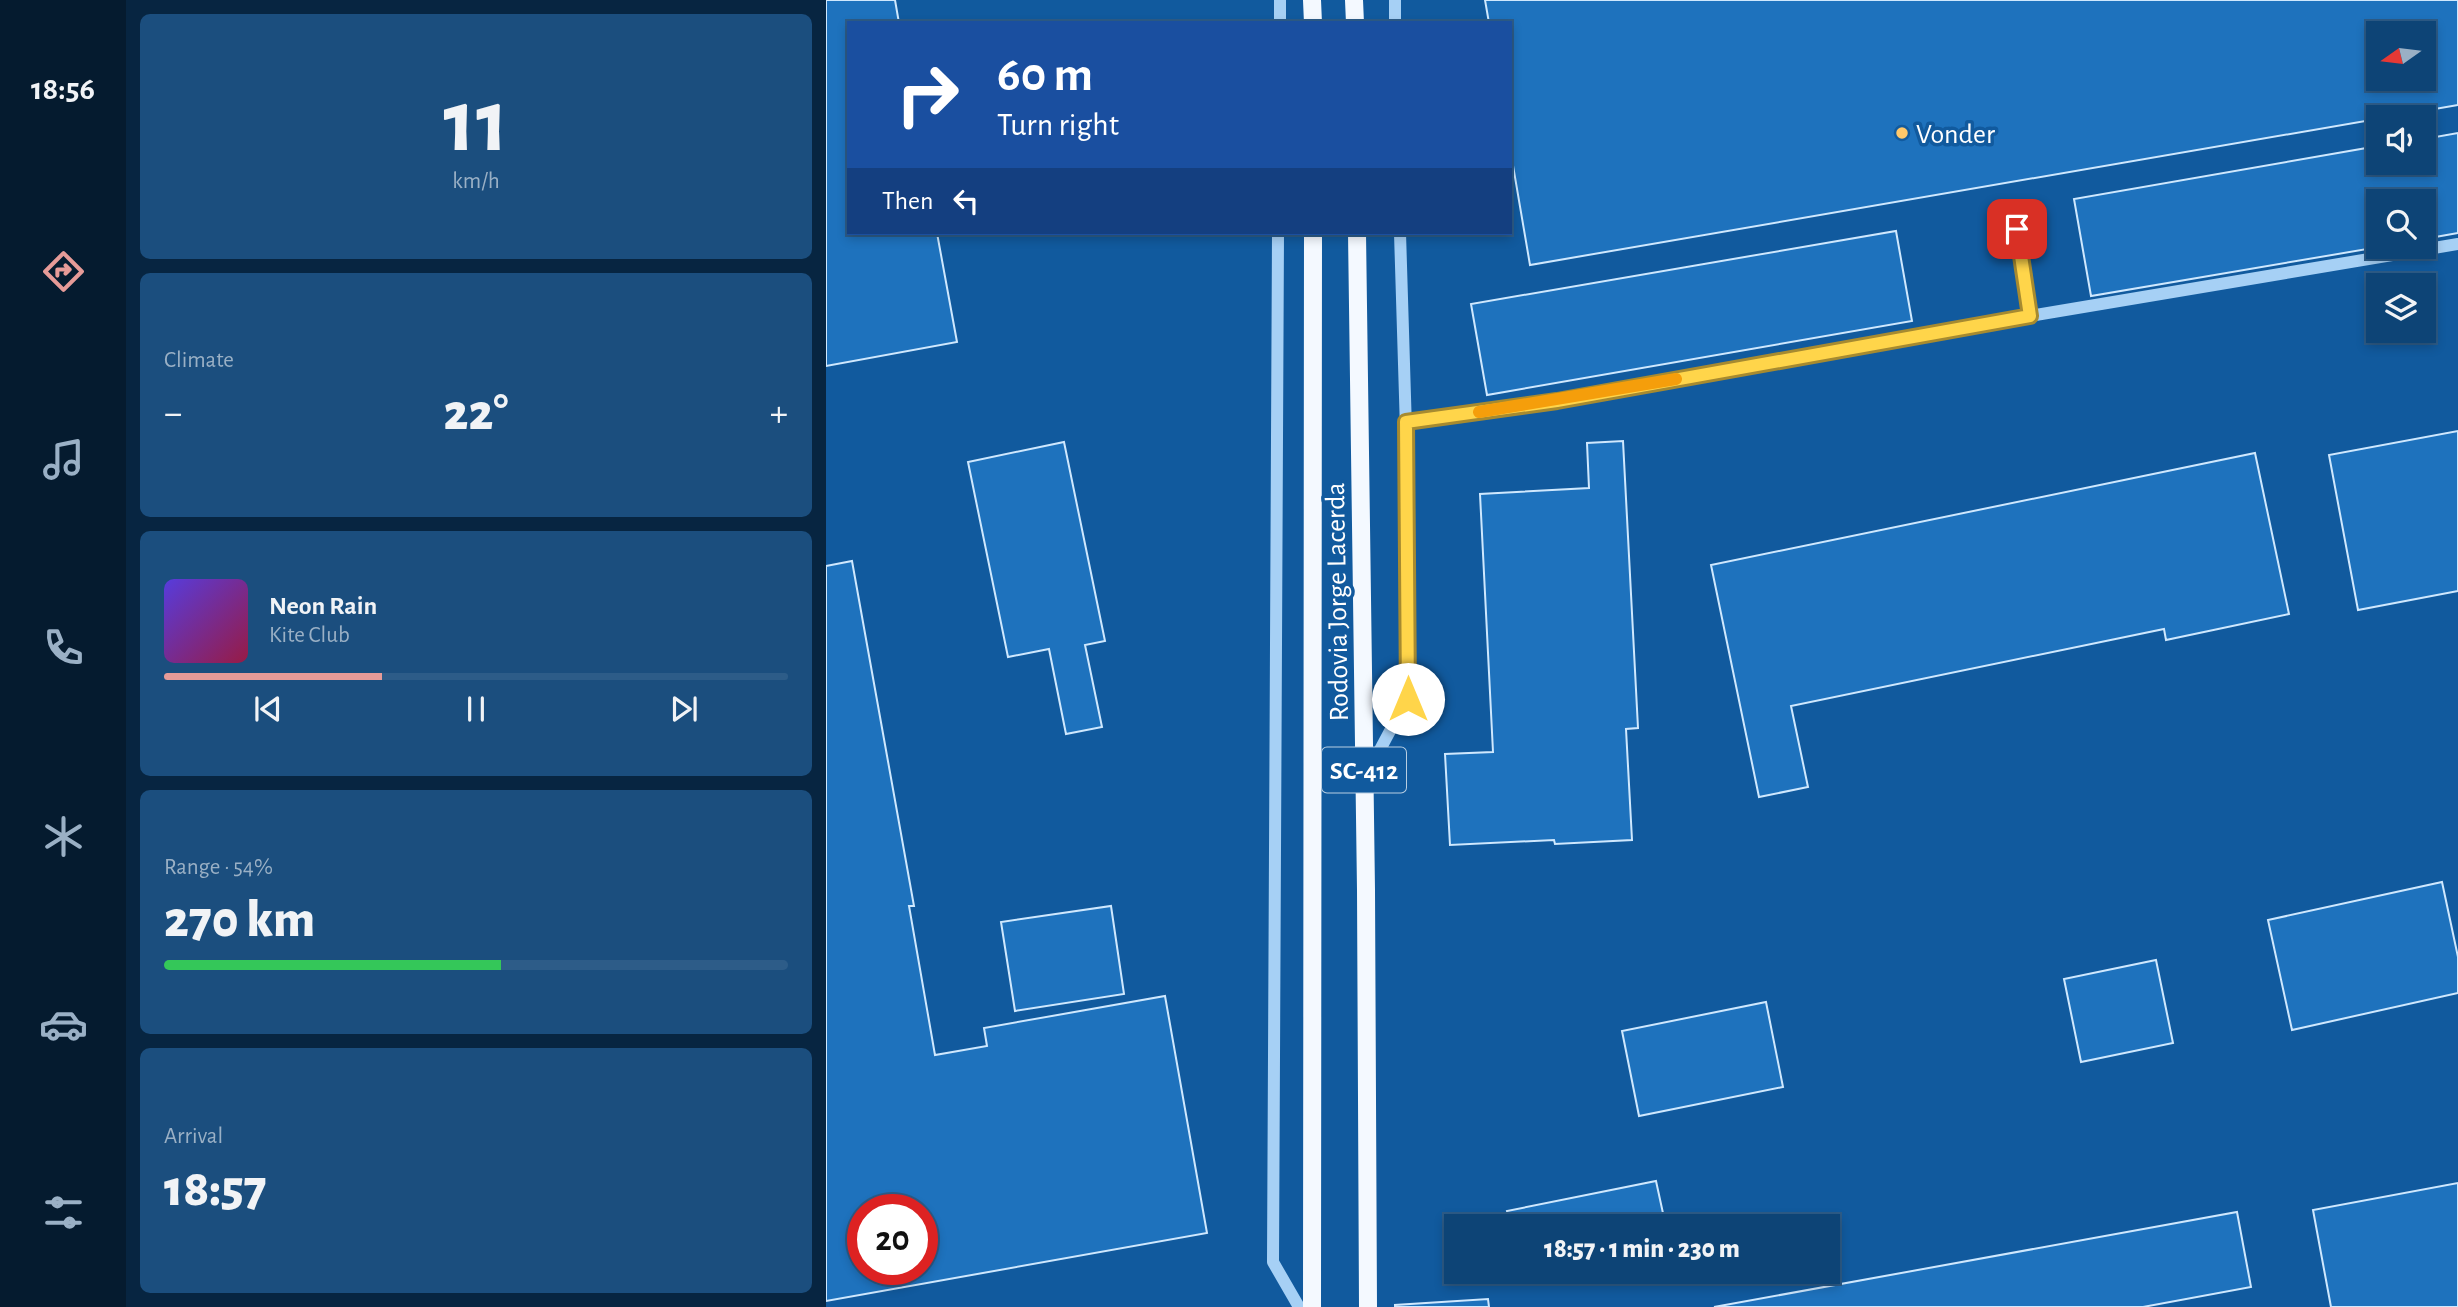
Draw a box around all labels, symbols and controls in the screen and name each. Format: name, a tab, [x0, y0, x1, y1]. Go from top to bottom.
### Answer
north arrow	[2366, 21, 2436, 91]
map controls	[2366, 21, 2436, 343]
icon: right	[882, 49, 973, 140]
text: 60 m	[997, 51, 1093, 100]
text: 18:56	[31, 73, 95, 105]
text: 11	[443, 77, 509, 168]
button: sound	[2366, 105, 2436, 175]
text: Turn right	[997, 109, 1119, 141]
place label: Vonder	[1916, 121, 1995, 149]
marker: Vonder	[1894, 125, 1910, 141]
text: km/h	[452, 170, 500, 193]
icon: left	[947, 182, 985, 220]
text: Then	[882, 188, 933, 214]
button: search	[2366, 189, 2436, 259]
pin	[1987, 199, 2047, 259]
icon: arrive	[1998, 210, 2036, 248]
icon: directions	[39, 247, 88, 296]
button: layers	[2366, 273, 2436, 343]
text: Climate	[164, 349, 234, 372]
text: 22°	[443, 387, 509, 439]
text: −	[164, 395, 182, 433]
text: +	[770, 395, 788, 433]
icon: music	[39, 435, 88, 484]
street label: Rodovia Jorge Lacerda	[1322, 482, 1354, 722]
text: Neon Rain	[269, 593, 377, 619]
icon: phone	[39, 623, 88, 672]
text: Kite Club	[269, 624, 350, 647]
position arrow	[1371, 662, 1445, 736]
icon: previous	[249, 690, 287, 728]
icon: pause	[457, 690, 495, 728]
icon: next	[665, 690, 703, 728]
road number: SC-412	[1322, 748, 1406, 792]
icon: climate	[39, 812, 88, 861]
text: Range · 54%	[164, 856, 273, 879]
text: 270 km	[164, 894, 315, 946]
icon: car	[39, 1000, 88, 1049]
text: Arrival	[164, 1125, 223, 1148]
text: 18:57	[164, 1163, 267, 1215]
icon: filters	[39, 1188, 88, 1237]
speed limit sign: 20	[847, 1194, 938, 1285]
text: 18:57 · 1 min · 230 m	[1544, 1236, 1740, 1262]

